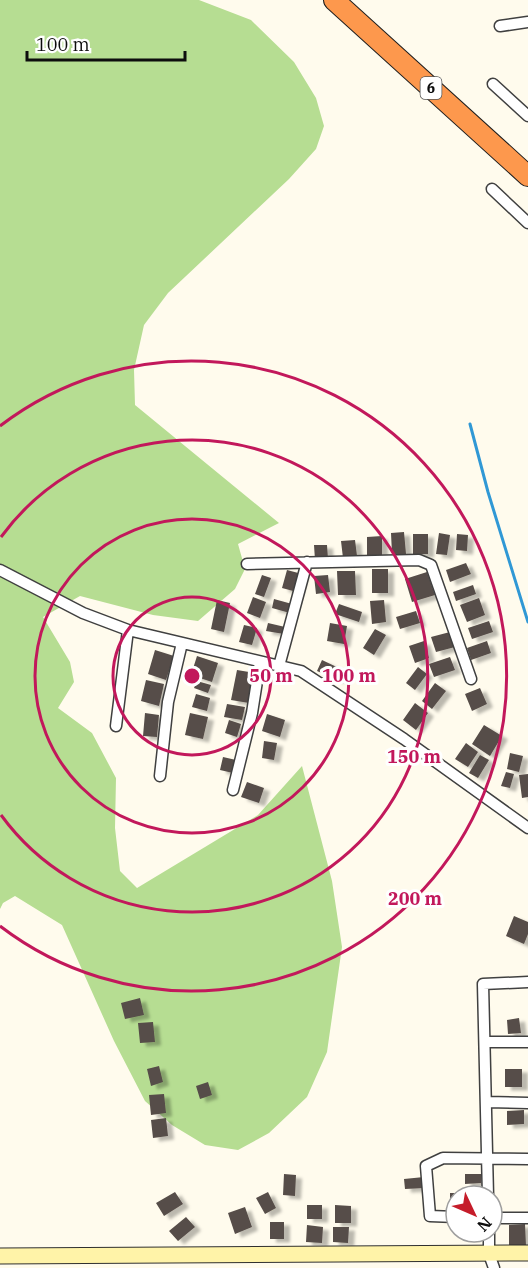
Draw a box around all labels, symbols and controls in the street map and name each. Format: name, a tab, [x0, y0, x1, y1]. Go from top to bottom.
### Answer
scale bar	[27, 24, 184, 62]
text: 100 m	[36, 33, 90, 56]
road number: 6	[420, 77, 442, 99]
text: 50 m	[249, 664, 293, 687]
text: 100 m	[322, 664, 377, 687]
centre of rings	[182, 666, 202, 686]
text: 150 m	[387, 745, 442, 768]
text: 200 m	[388, 887, 443, 910]
north arrow	[444, 1184, 504, 1244]
text: N	[473, 1213, 496, 1236]

